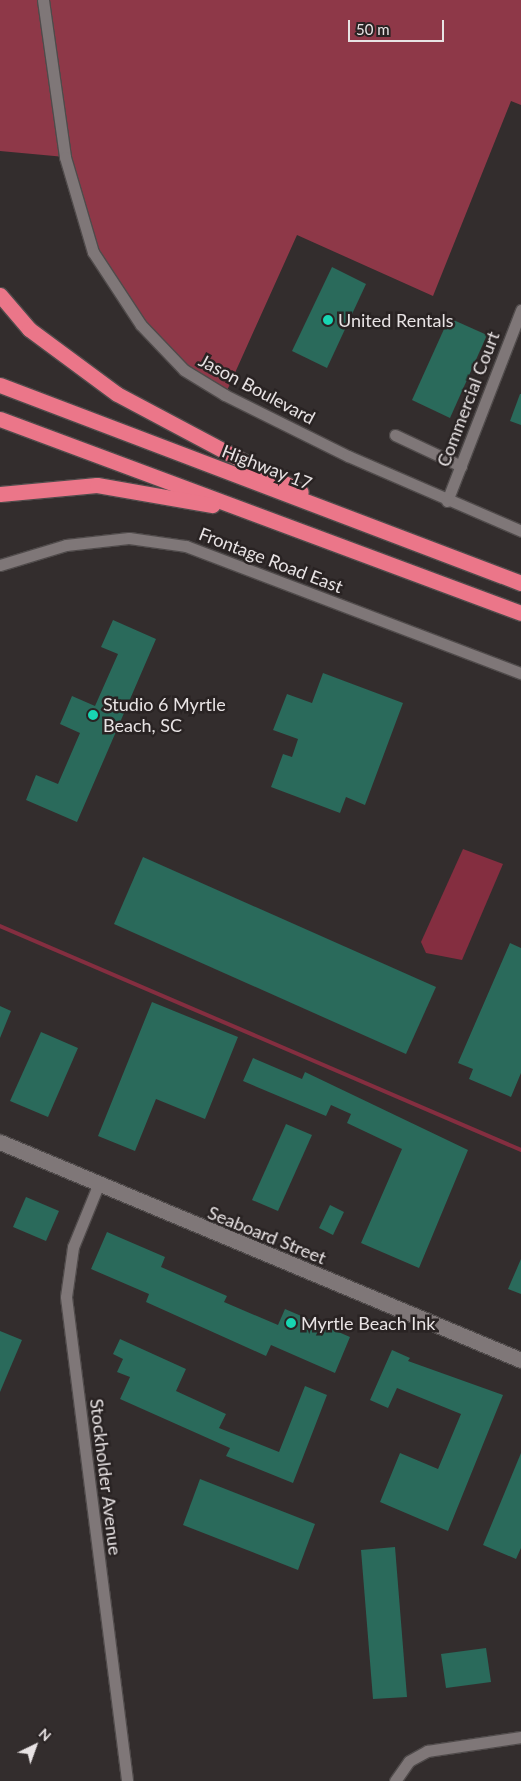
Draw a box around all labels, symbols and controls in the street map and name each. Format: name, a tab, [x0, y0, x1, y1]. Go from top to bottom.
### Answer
scale bar	[351, 10, 447, 42]
text: 50 m	[356, 20, 390, 38]
place label: United Rentals	[338, 309, 453, 331]
marker: United Rentals	[322, 314, 334, 326]
street label: Commercial Court	[432, 328, 504, 470]
street label: Jason Boulevard	[195, 349, 319, 429]
street label: Highway 17	[219, 440, 315, 494]
street label: Frontage Road East	[196, 523, 346, 597]
place label: Studio 6 Myrtle Beach, SC	[103, 694, 226, 736]
marker: Studio 6 Myrtle Beach, SC	[87, 709, 99, 721]
street label: Seaboard Street	[205, 1201, 329, 1269]
place label: Myrtle Beach Ink	[301, 1312, 435, 1334]
marker: Myrtle Beach Ink	[285, 1317, 297, 1329]
street label: Stockholder Avenue	[86, 1397, 126, 1557]
north arrow	[10, 1721, 60, 1771]
text: N	[36, 1725, 55, 1744]

